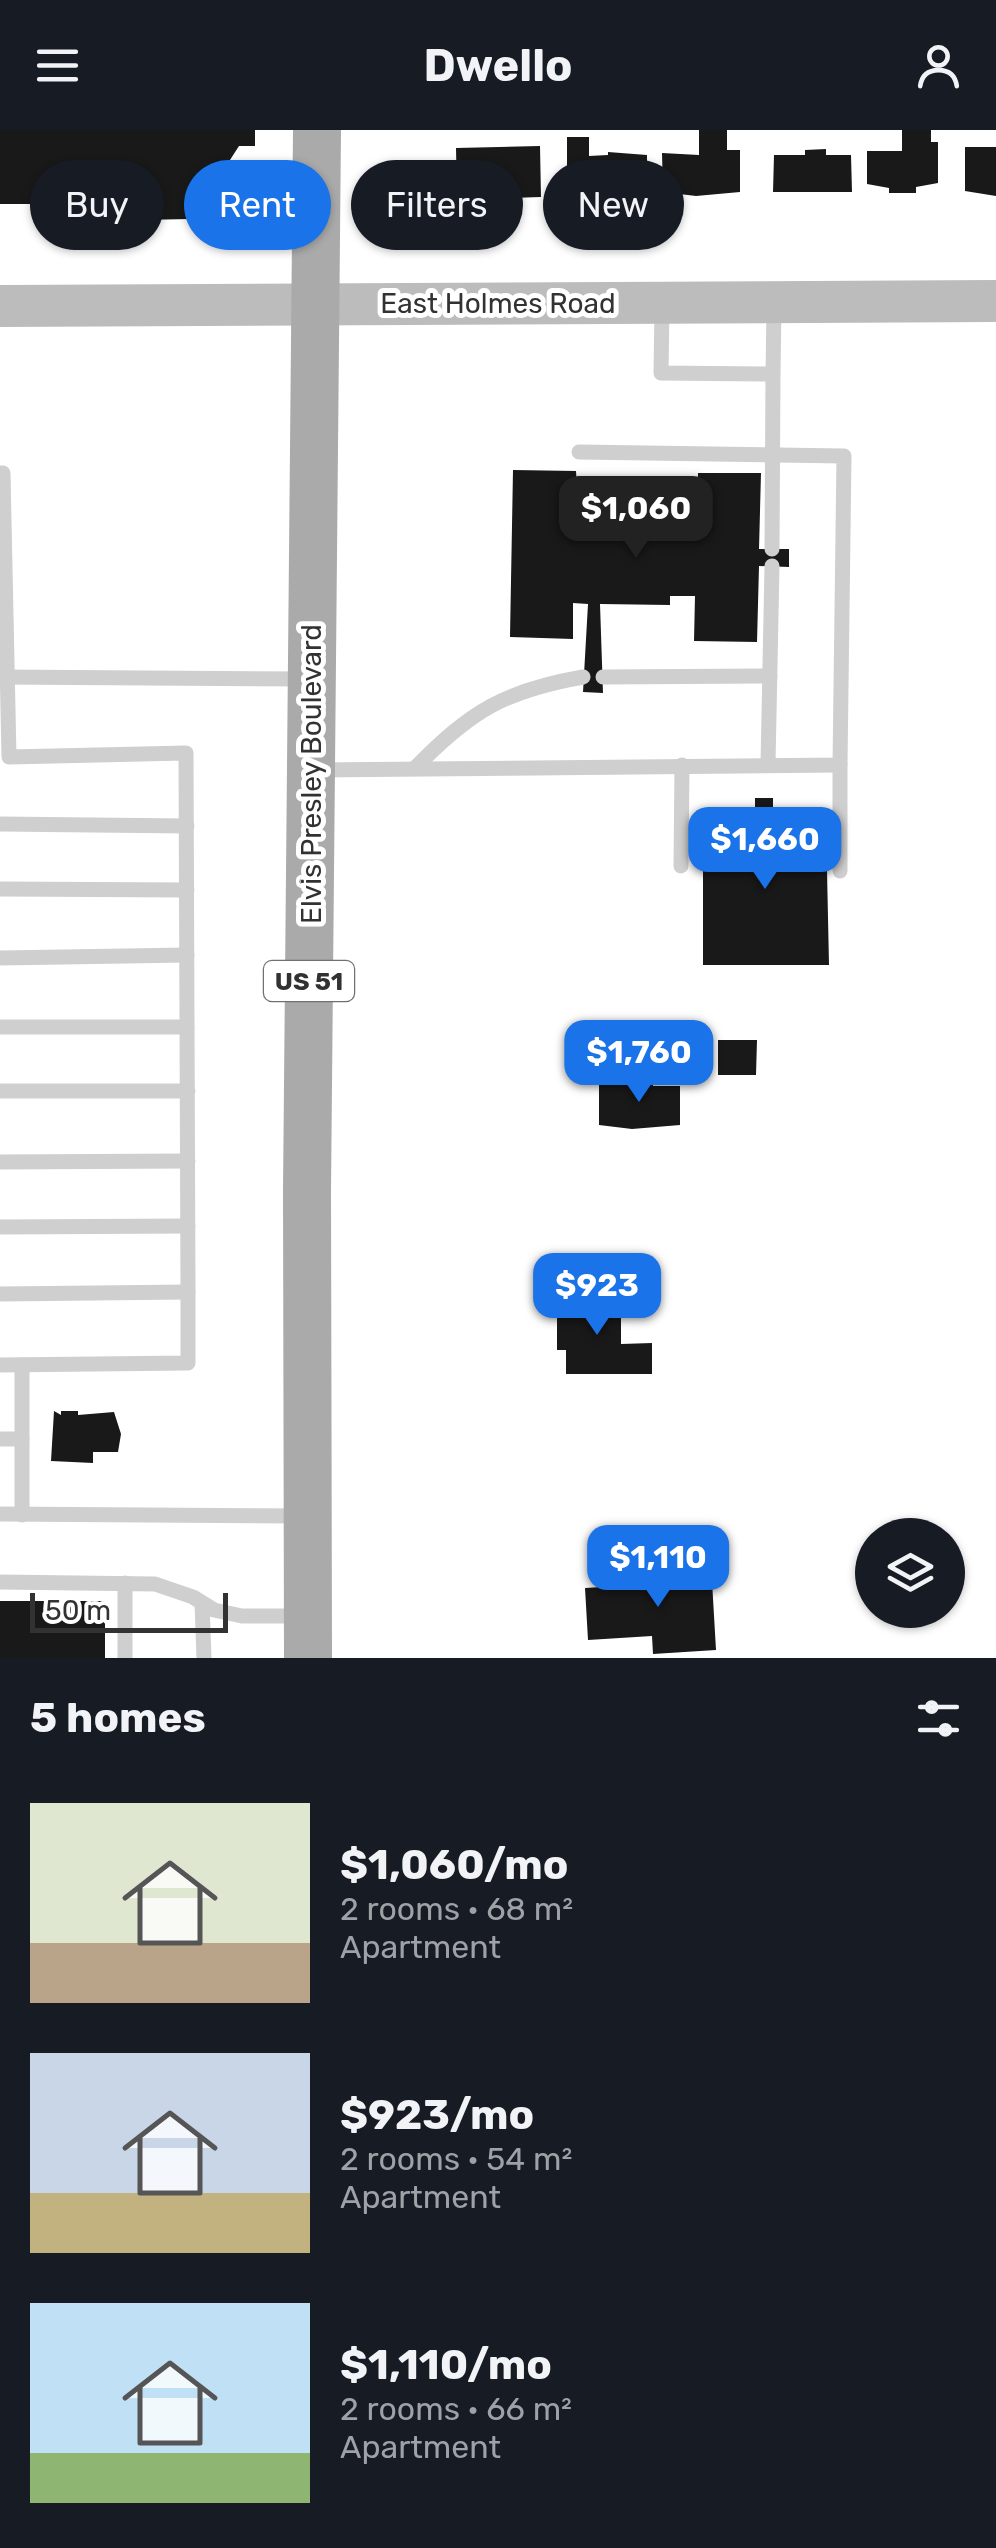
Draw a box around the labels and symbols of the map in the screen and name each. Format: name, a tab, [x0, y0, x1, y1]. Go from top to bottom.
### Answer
street label: East Holmes Road	[380, 287, 616, 320]
pin: $1,060	[555, 476, 717, 561]
street label: Elvis Presley Boulevard	[295, 624, 328, 924]
pin: $1,660	[684, 807, 846, 892]
road number: US 51	[264, 961, 354, 1001]
pin: $1,760	[558, 1020, 720, 1105]
pin: $923	[538, 1253, 656, 1338]
pin: $1,110	[577, 1525, 739, 1610]
scale bar	[30, 1588, 228, 1632]

